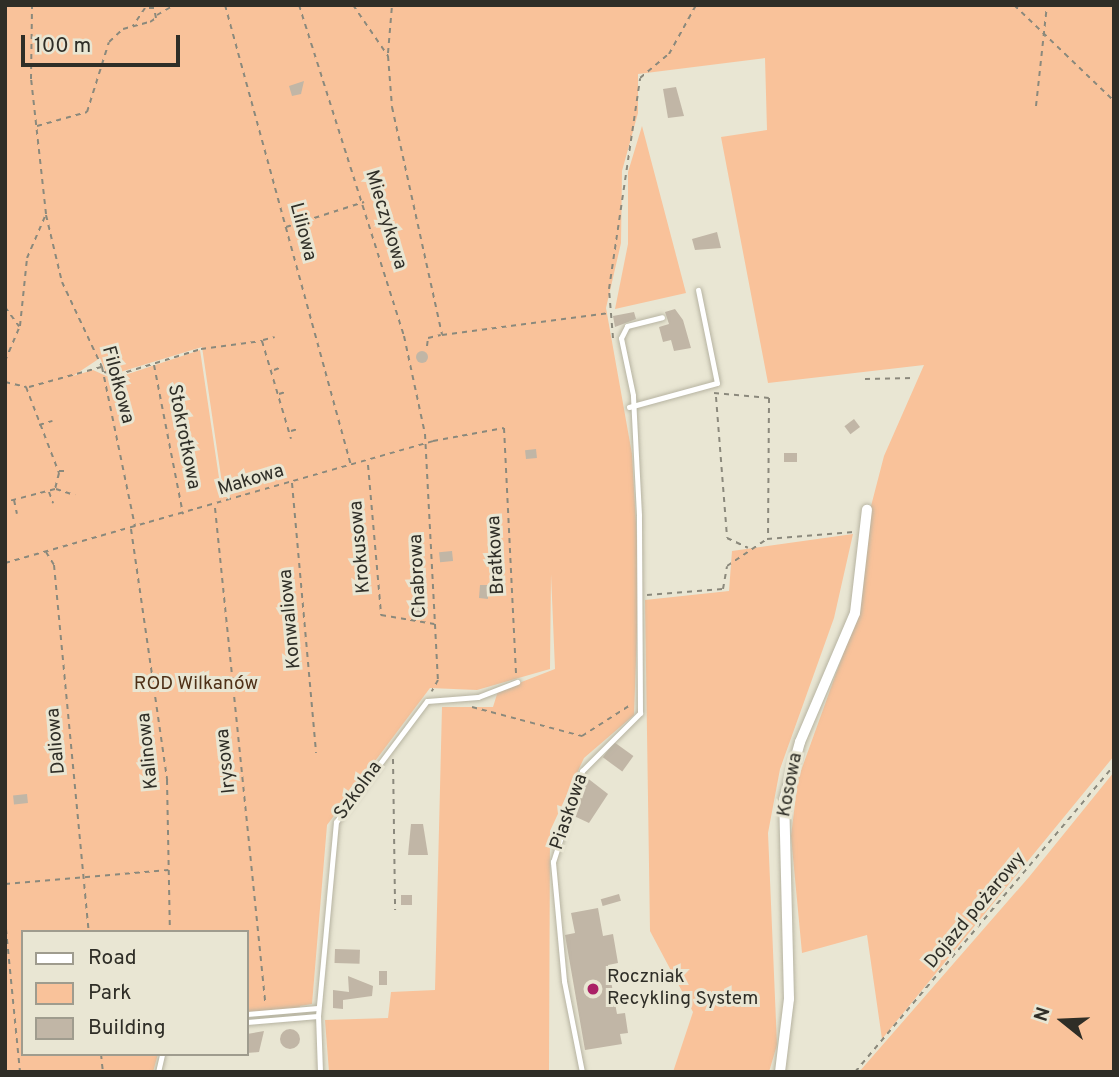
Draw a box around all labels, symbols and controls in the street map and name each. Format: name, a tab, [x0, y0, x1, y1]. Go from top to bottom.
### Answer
scale bar	[24, 21, 184, 65]
text: 100 m	[34, 33, 91, 60]
street label: Mieczykowa	[359, 168, 411, 272]
street label: Liliowa	[283, 201, 321, 263]
street label: Filołkowa	[96, 344, 138, 426]
street label: Stokrotkowa	[162, 383, 204, 491]
street label: Makowa	[215, 460, 287, 502]
street label: Krokusowa	[346, 500, 376, 594]
street label: Bratkowa	[484, 515, 510, 595]
street label: Chabrowa	[405, 533, 433, 619]
street label: Konwaliowa	[275, 568, 307, 670]
park label: ROD Wilkanów	[134, 674, 258, 696]
street label: Daliowa	[43, 707, 71, 775]
street label: Kalinowa	[134, 712, 164, 790]
street label: Irysowa	[212, 727, 242, 795]
street label: Kosowa	[774, 751, 808, 819]
street label: Szkolna	[330, 757, 388, 825]
street label: Piaskowa	[546, 771, 594, 853]
street label: Dojazd pożarowy	[921, 848, 1031, 974]
legend	[21, 930, 248, 1056]
text: Road	[88, 945, 137, 972]
place label: Roczniak Recykling System	[607, 967, 758, 1011]
text: Park	[88, 980, 131, 1007]
marker: Roczniak Recykling System	[585, 981, 601, 997]
north arrow	[1028, 986, 1098, 1056]
text: N	[1030, 1004, 1057, 1025]
text: Building	[88, 1015, 166, 1042]

